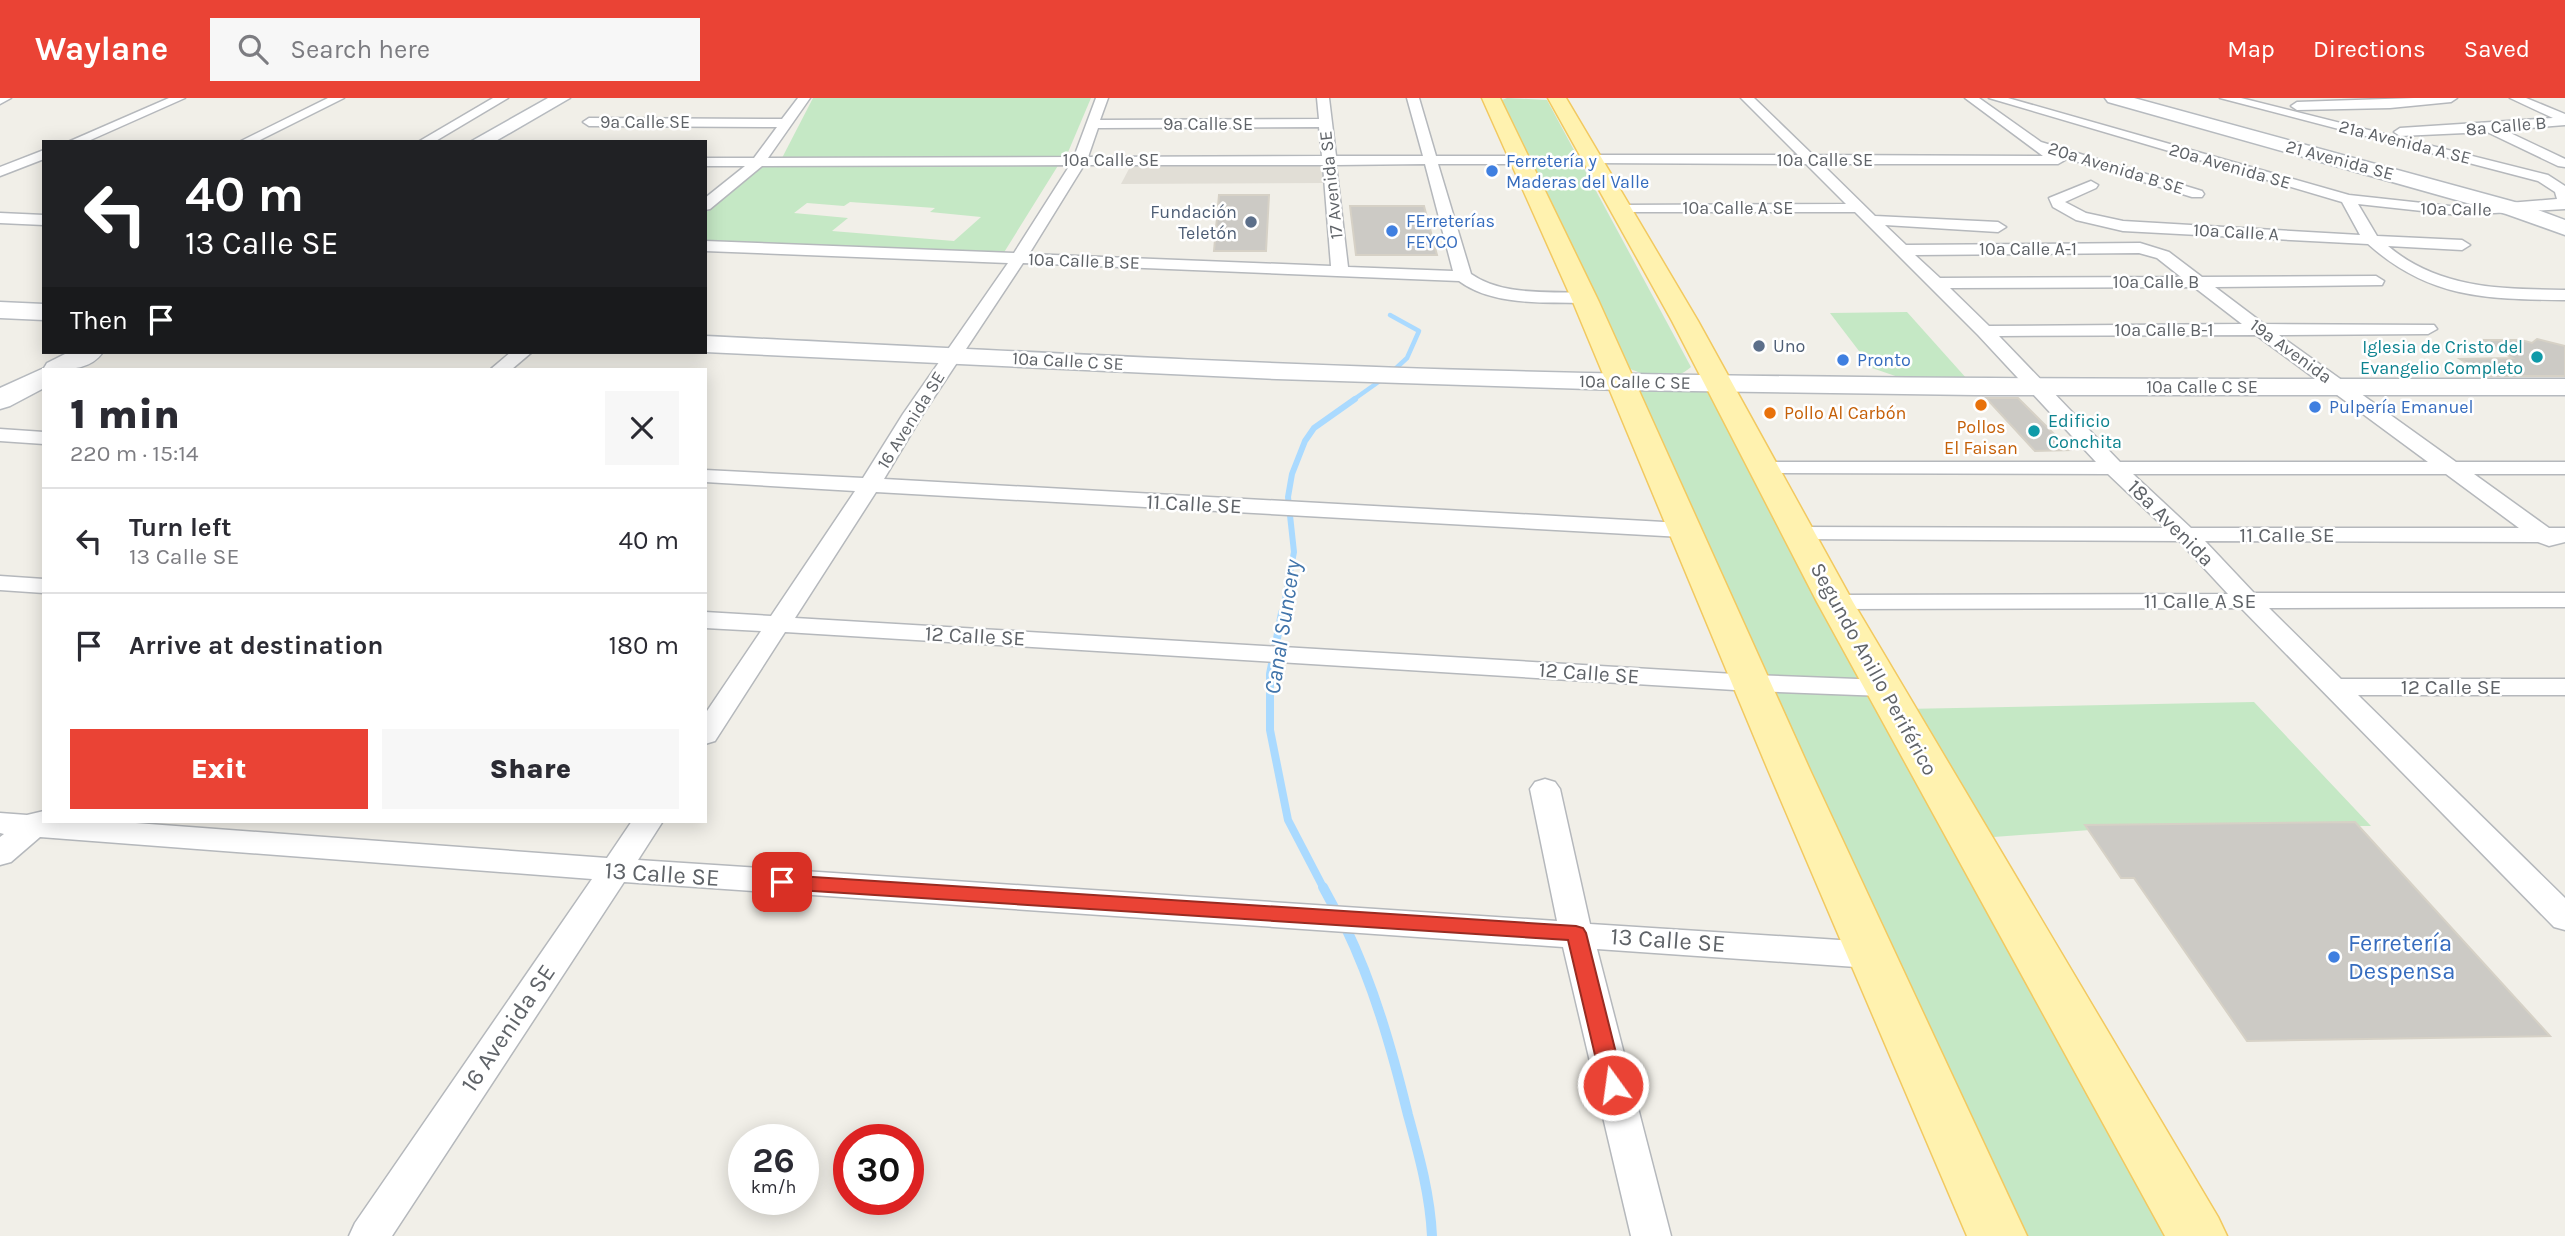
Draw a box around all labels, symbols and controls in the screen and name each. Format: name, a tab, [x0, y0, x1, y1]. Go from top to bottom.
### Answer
search box	[210, 18, 700, 81]
text: Waylane	[35, 30, 168, 68]
icon: search	[234, 30, 272, 68]
text: Search here	[290, 34, 430, 65]
text: Map	[2227, 35, 2275, 63]
text: Directions	[2313, 35, 2426, 63]
text: Saved	[2464, 35, 2530, 63]
street label: 9a Calle SE	[600, 111, 690, 133]
street label: 8a Calle B	[2465, 112, 2547, 140]
street label: 9a Calle SE	[1163, 113, 1253, 135]
street label: 21a Avenida A SE	[2337, 115, 2473, 169]
street label: 17 Avenida SE	[1314, 130, 1348, 240]
street label: 21 Avenida SE	[2284, 135, 2396, 185]
street label: 20a Avenida B SE	[2045, 137, 2187, 199]
street label: 20a Avenida SE	[2167, 138, 2293, 194]
street label: 10a Calle SE	[1063, 149, 1159, 171]
street label: 10a Calle SE	[1777, 149, 1873, 171]
place label: Ferretería y Maderas del Valle	[1506, 150, 1649, 193]
marker: Ferretería y Maderas del Valle	[1484, 163, 1500, 179]
text: 40 m	[185, 166, 304, 223]
icon: left	[70, 168, 161, 259]
street label: 10a Calle A SE	[1683, 197, 1793, 219]
street label: 10a Calle	[2420, 197, 2492, 221]
place label: Fundación Teletón	[1150, 201, 1237, 244]
place label: FErreterías FEYCO	[1406, 210, 1495, 253]
marker: Fundación Teletón	[1243, 214, 1259, 230]
street label: 10a Calle A	[2193, 219, 2279, 245]
marker: FErreterías FEYCO	[1384, 223, 1400, 239]
text: 13 Calle SE	[185, 225, 339, 262]
street label: 10a Calle A-1	[1979, 238, 2077, 260]
street label: 10a Calle B SE	[1028, 248, 1140, 274]
street label: 10a Calle B	[2113, 271, 2199, 293]
icon: arrive	[142, 301, 180, 339]
text: Then	[70, 305, 128, 336]
street label: 19a Avenida	[2246, 314, 2336, 388]
street label: 10a Calle B-1	[2115, 319, 2213, 341]
place label: Uno	[1773, 335, 1805, 357]
place label: Iglesia de Cristo del Evangelio Completo	[2360, 336, 2523, 379]
marker: Uno	[1751, 338, 1767, 354]
street label: 10a Calle C SE	[1012, 347, 1124, 375]
place label: Pronto	[1857, 349, 1911, 371]
marker: Iglesia de Cristo del Evangelio Completo	[2529, 349, 2545, 365]
marker: Pronto	[1835, 352, 1851, 368]
street label: 16 Avenida SE	[872, 367, 950, 473]
street label: 10a Calle C SE	[1579, 370, 1691, 394]
street label: 10a Calle C SE	[2146, 376, 2258, 398]
text: 1 min	[70, 389, 180, 439]
button: close	[605, 391, 679, 465]
place label: Pulpería Emanuel	[2329, 396, 2474, 418]
marker: Pollos El Faisan	[1973, 397, 1989, 413]
marker: Pulpería Emanuel	[2307, 399, 2323, 415]
place label: Pollo Al Carbón	[1784, 402, 1906, 424]
marker: Pollo Al Carbón	[1762, 405, 1778, 421]
place label: Edificio Conchita	[2048, 410, 2122, 453]
place label: Pollos El Faisan	[1944, 416, 2018, 459]
marker: Edificio Conchita	[2026, 423, 2042, 439]
text: 220 m · 15:14	[70, 440, 199, 467]
street label: 18a Avenida	[2123, 475, 2219, 571]
street label: 11 Calle SE	[1146, 490, 1242, 518]
text: Turn left	[129, 512, 231, 543]
icon: left	[70, 522, 108, 560]
street label: 11 Calle SE	[2239, 523, 2335, 547]
text: 40 m	[619, 525, 679, 556]
text: 13 Calle SE	[129, 543, 239, 570]
water label: Canal Suncery	[1259, 557, 1307, 696]
street label: Segundo Anillo Periférico	[1806, 559, 1942, 779]
street label: 11 Calle A SE	[2144, 589, 2256, 613]
street label: 12 Calle SE	[924, 621, 1026, 651]
icon: arrive	[70, 627, 108, 665]
text: Arrive at destination	[129, 630, 383, 661]
text: 180 m	[609, 630, 679, 661]
street label: 12 Calle SE	[1538, 658, 1640, 688]
street label: 12 Calle SE	[2401, 675, 2501, 699]
button: Exit	[70, 729, 368, 809]
button: Share	[382, 729, 679, 809]
pin	[752, 852, 812, 912]
street label: 13 Calle SE	[604, 856, 720, 892]
icon: arrive	[763, 863, 801, 901]
street label: 13 Calle SE	[1610, 922, 1726, 958]
place label: Ferretería Despensa	[2348, 929, 2455, 985]
marker: Ferretería Despensa	[2326, 949, 2342, 965]
street label: 16 Avenida SE	[455, 959, 561, 1097]
position arrow	[1576, 1048, 1650, 1122]
speed limit sign: 30	[833, 1124, 924, 1215]
text: 26	[752, 1140, 795, 1181]
text: km/h	[751, 1176, 796, 1198]

